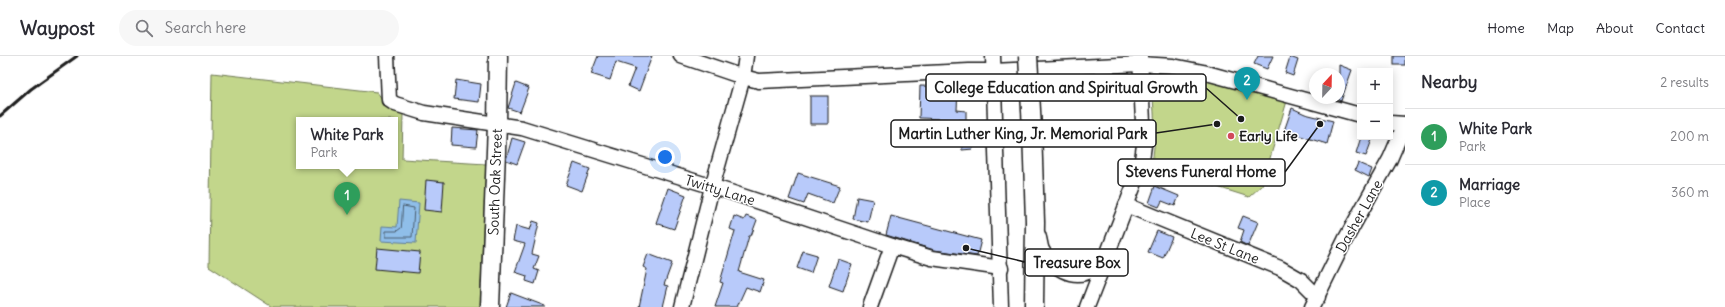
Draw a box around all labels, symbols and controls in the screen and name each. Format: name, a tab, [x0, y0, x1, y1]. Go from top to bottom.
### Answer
search box	[119, 10, 399, 46]
text: Waypost	[20, 16, 95, 40]
icon: search	[133, 17, 155, 39]
text: Search here	[165, 18, 246, 37]
text: Home	[1487, 19, 1525, 37]
text: Map	[1547, 19, 1574, 37]
text: About	[1596, 19, 1634, 37]
text: Contact	[1656, 19, 1705, 37]
pin: 2	[1234, 67, 1260, 100]
north arrow	[1309, 68, 1345, 104]
map controls	[1357, 68, 1393, 140]
button: +	[1357, 68, 1393, 104]
text: Nearby	[1421, 71, 1477, 93]
callout: College Education and Spiritual Growth	[926, 74, 1206, 101]
text: 2 results	[1660, 74, 1709, 91]
text: College Education and Spiritual Growth	[934, 78, 1198, 98]
button: −	[1357, 104, 1393, 140]
popup	[296, 117, 398, 169]
text: White Park	[1459, 119, 1532, 138]
callout: Martin Luther King, Jr. Memorial Park	[891, 120, 1156, 147]
text: Martin Luther King, Jr. Memorial Park	[898, 124, 1148, 144]
text: White Park	[310, 125, 384, 144]
place label: Early Life	[1239, 127, 1298, 145]
street label: South Oak Street	[484, 128, 506, 236]
text: 1	[1431, 128, 1437, 145]
text: 200 m	[1670, 128, 1709, 145]
marker: Early Life	[1226, 131, 1236, 141]
text: Park	[1459, 138, 1486, 155]
text: Park	[310, 144, 337, 161]
your location	[655, 147, 675, 167]
callout: Stevens Funeral Home	[1118, 159, 1285, 186]
text: Stevens Funeral Home	[1126, 162, 1276, 181]
street label: Twitty Lane	[683, 171, 757, 209]
text: Marriage	[1459, 175, 1520, 194]
street label: Dasher Lane	[1332, 177, 1386, 255]
pin: 1	[334, 182, 360, 215]
text: 2	[1430, 184, 1438, 201]
text: 360 m	[1671, 184, 1709, 201]
text: Place	[1459, 194, 1490, 211]
street label: Lee St Lane	[1188, 224, 1262, 268]
callout: Treasure Box	[1025, 249, 1128, 276]
text: Treasure Box	[1033, 253, 1121, 272]

